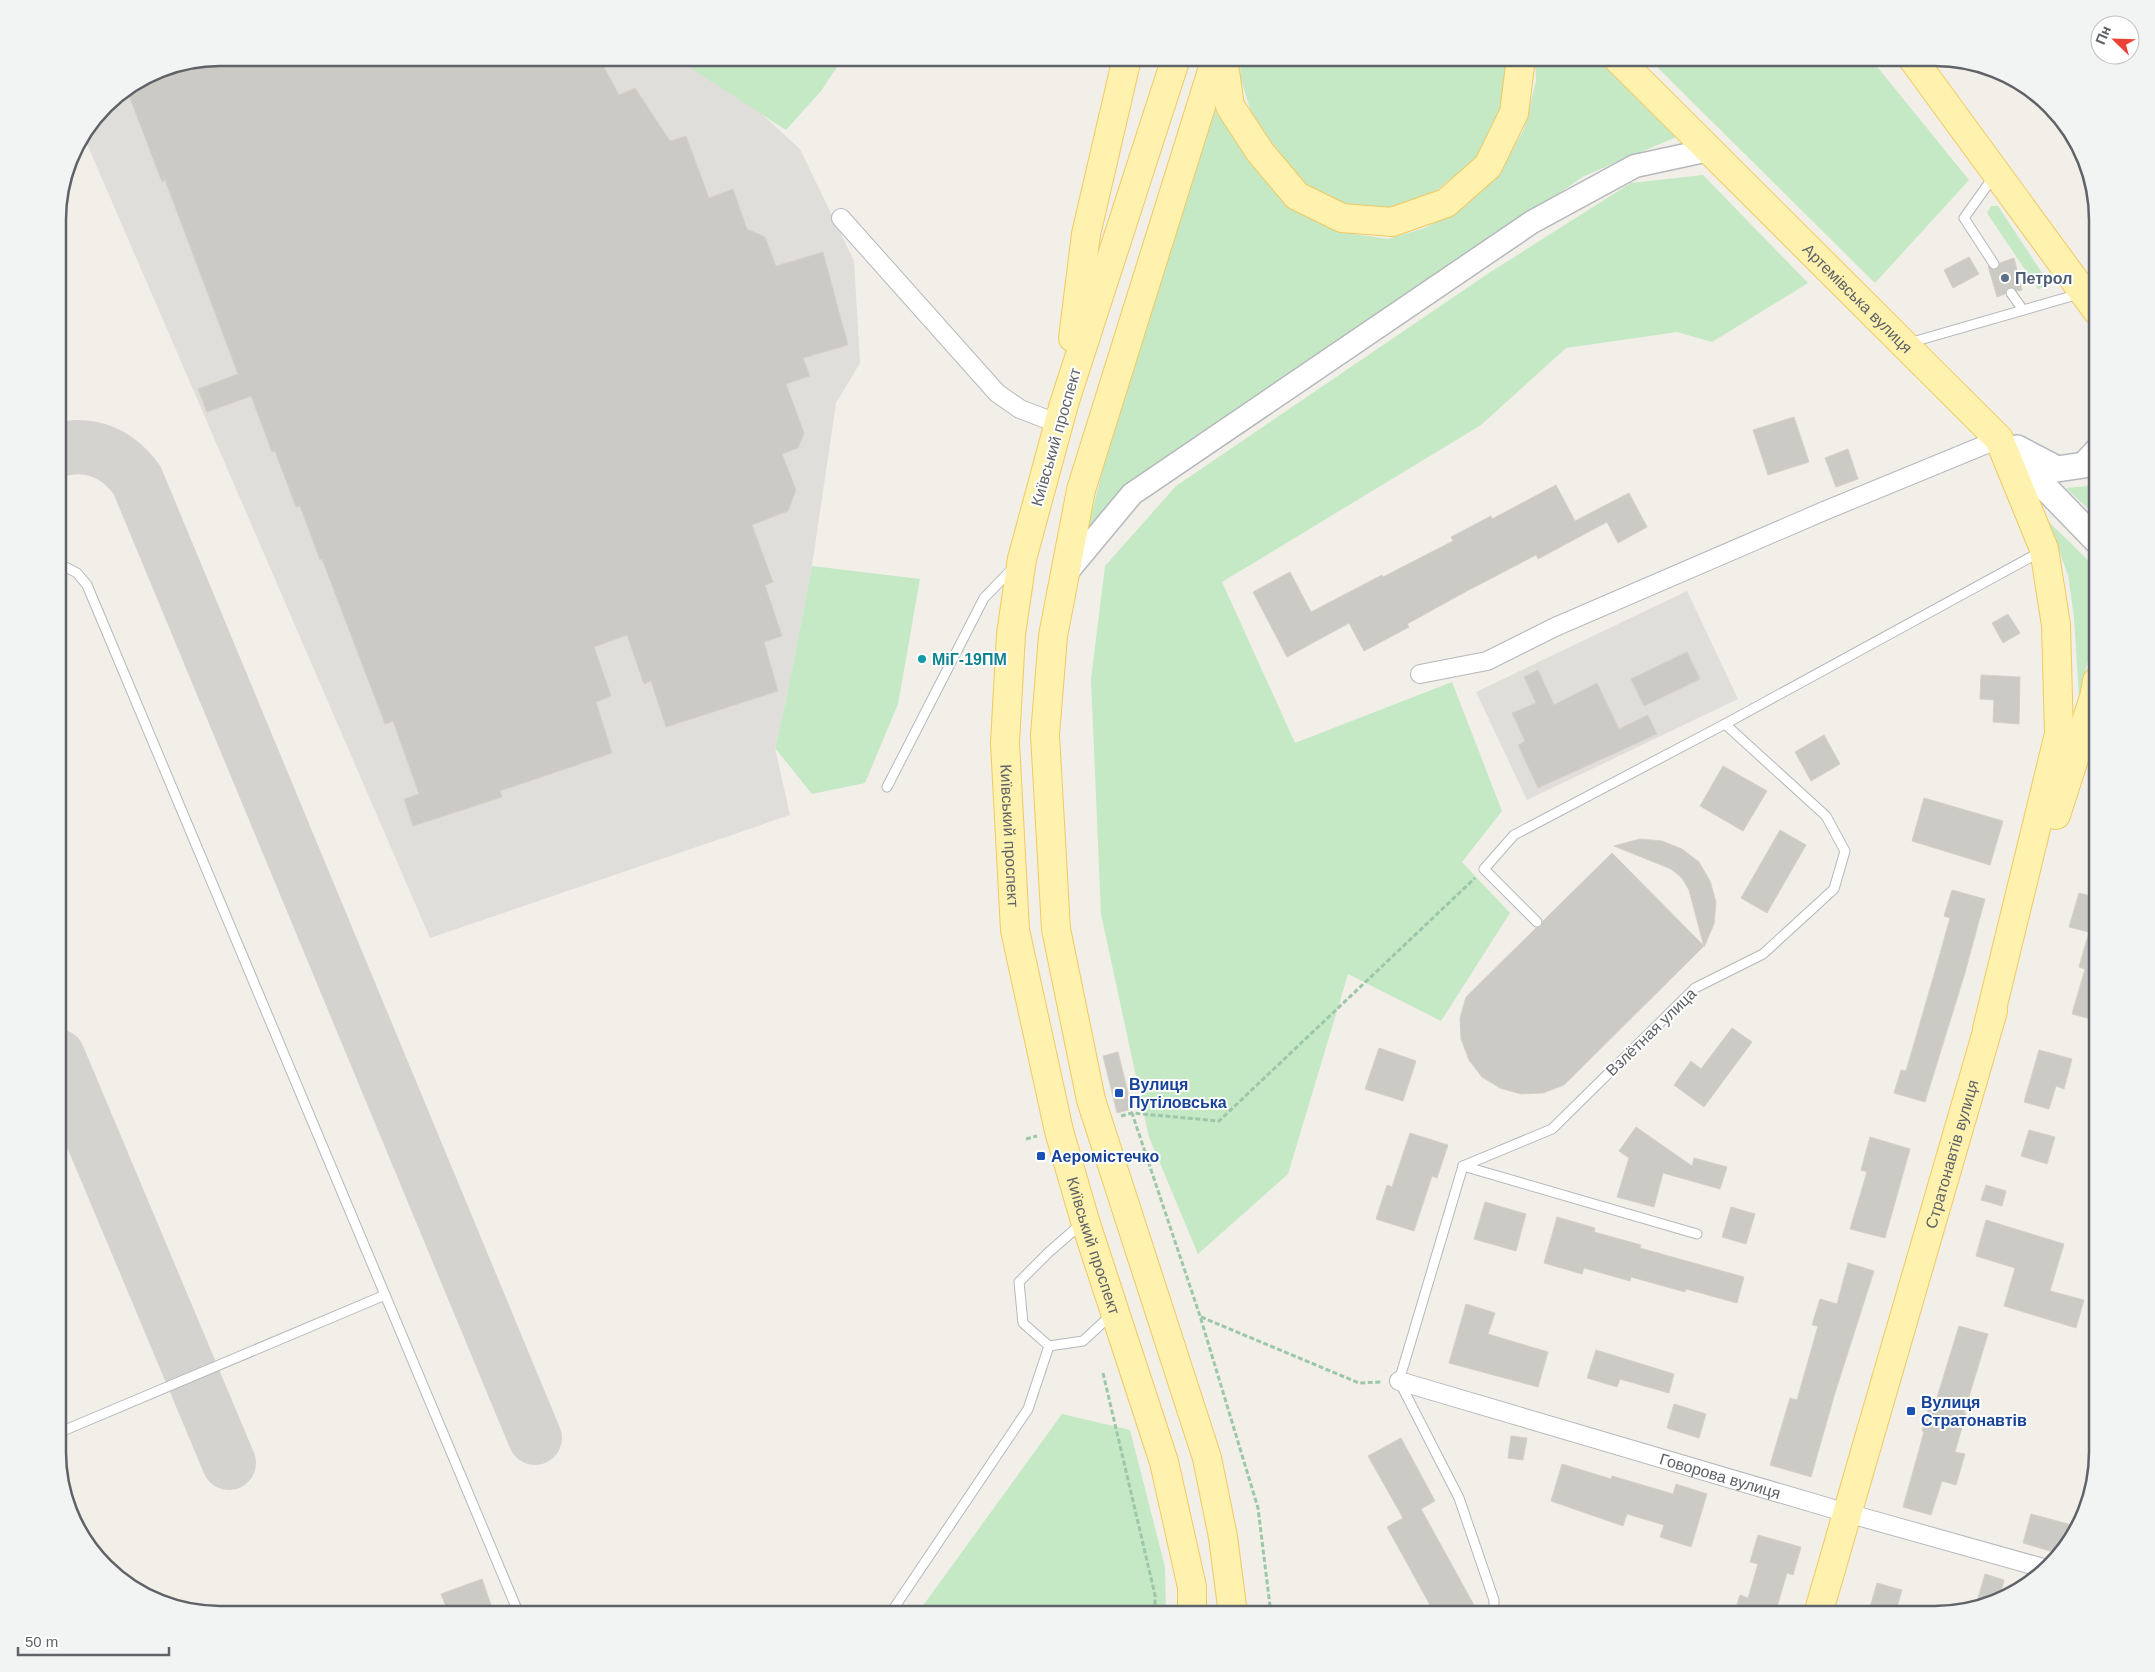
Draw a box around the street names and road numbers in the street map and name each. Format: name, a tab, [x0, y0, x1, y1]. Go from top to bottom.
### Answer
street label: Артемівська вулиця	[1800, 240, 1916, 356]
street label: Київський проспект	[1028, 365, 1084, 508]
street label: Київський проспект	[998, 764, 1022, 908]
street label: Взлётная улица	[1603, 985, 1699, 1079]
street label: Стратонавтів вулиця	[1922, 1078, 1981, 1230]
street label: Київський проспект	[1064, 1175, 1124, 1317]
street label: Говорова вулиця	[1658, 1450, 1783, 1502]

